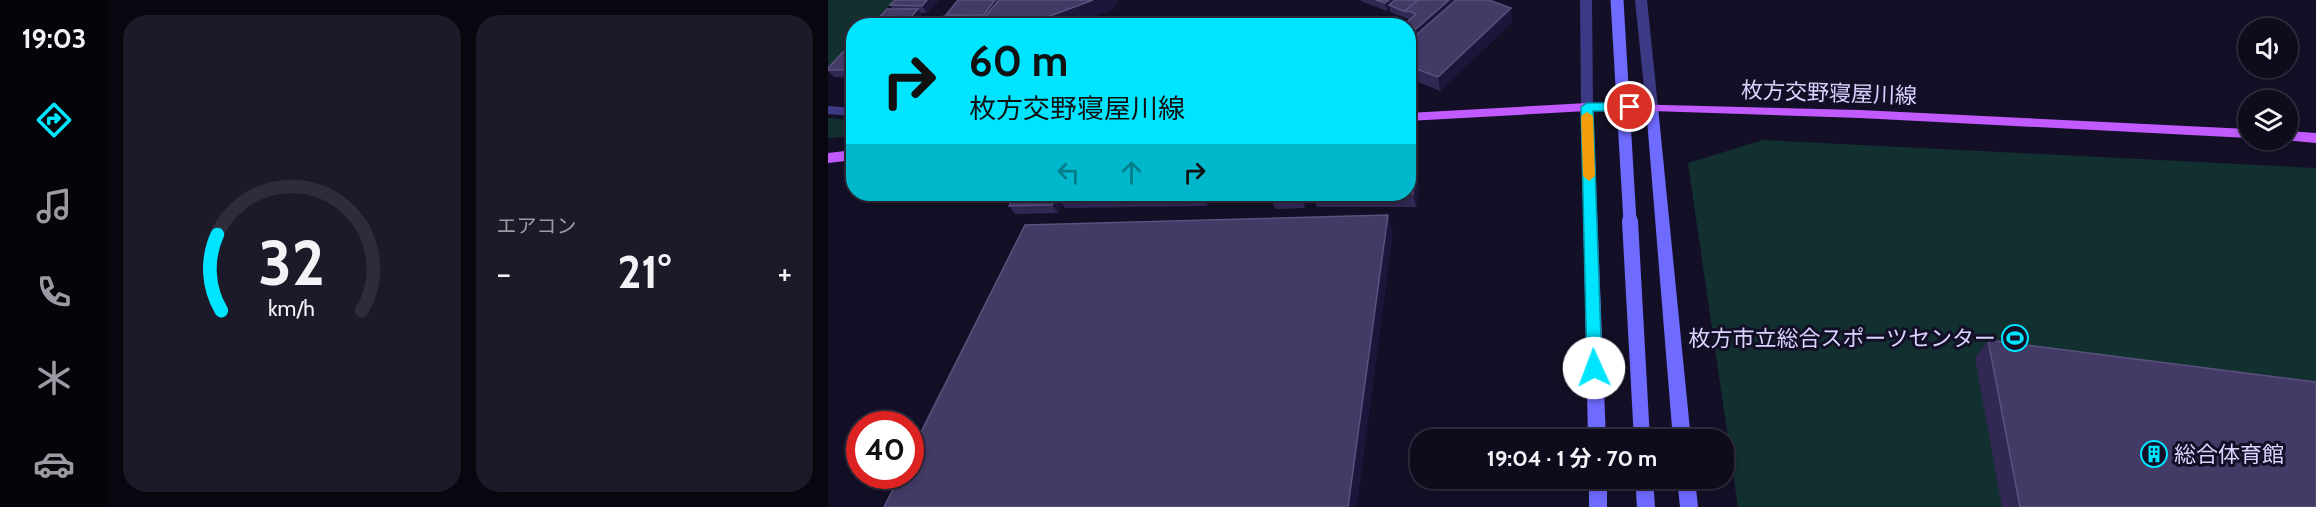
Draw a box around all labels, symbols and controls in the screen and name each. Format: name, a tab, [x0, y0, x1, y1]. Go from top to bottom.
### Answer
map controls	[2238, 18, 2298, 150]
button: sound	[2238, 18, 2298, 78]
text: 19:03	[22, 22, 86, 55]
text: 60 m	[969, 35, 1068, 87]
icon: right	[870, 42, 948, 120]
street label: 枚方交野寝屋川線	[1741, 76, 1917, 110]
pin	[1604, 81, 1655, 132]
icon: arrive	[1613, 90, 1646, 123]
button: layers	[2238, 90, 2298, 150]
text: 枚方交野寝屋川線	[969, 92, 1185, 125]
icon: directions	[33, 99, 75, 141]
icon: left	[1052, 156, 1085, 189]
icon: ahead	[1115, 156, 1148, 189]
icon: right	[1178, 156, 1211, 189]
icon: music	[33, 185, 75, 227]
text: エアコン	[497, 214, 577, 238]
text: 32	[258, 225, 325, 301]
text: 21°	[618, 245, 671, 299]
text: −	[497, 253, 511, 293]
text: +	[777, 253, 792, 293]
icon: phone	[33, 271, 75, 313]
text: km/h	[268, 295, 315, 321]
sports icon: 枚方市立総合スポーツセンター	[2000, 323, 2030, 353]
place label: 枚方市立総合スポーツセンター	[1688, 325, 1996, 352]
position arrow	[1562, 336, 1626, 400]
icon: climate	[33, 357, 75, 399]
speed limit sign: 40	[846, 411, 924, 489]
building icon: 総合体育館	[2139, 439, 2169, 469]
place label: 総合体育館	[2174, 441, 2284, 468]
icon: car	[33, 443, 75, 485]
text: 19:04 · 1 分 · 70 m	[1487, 445, 1657, 472]

